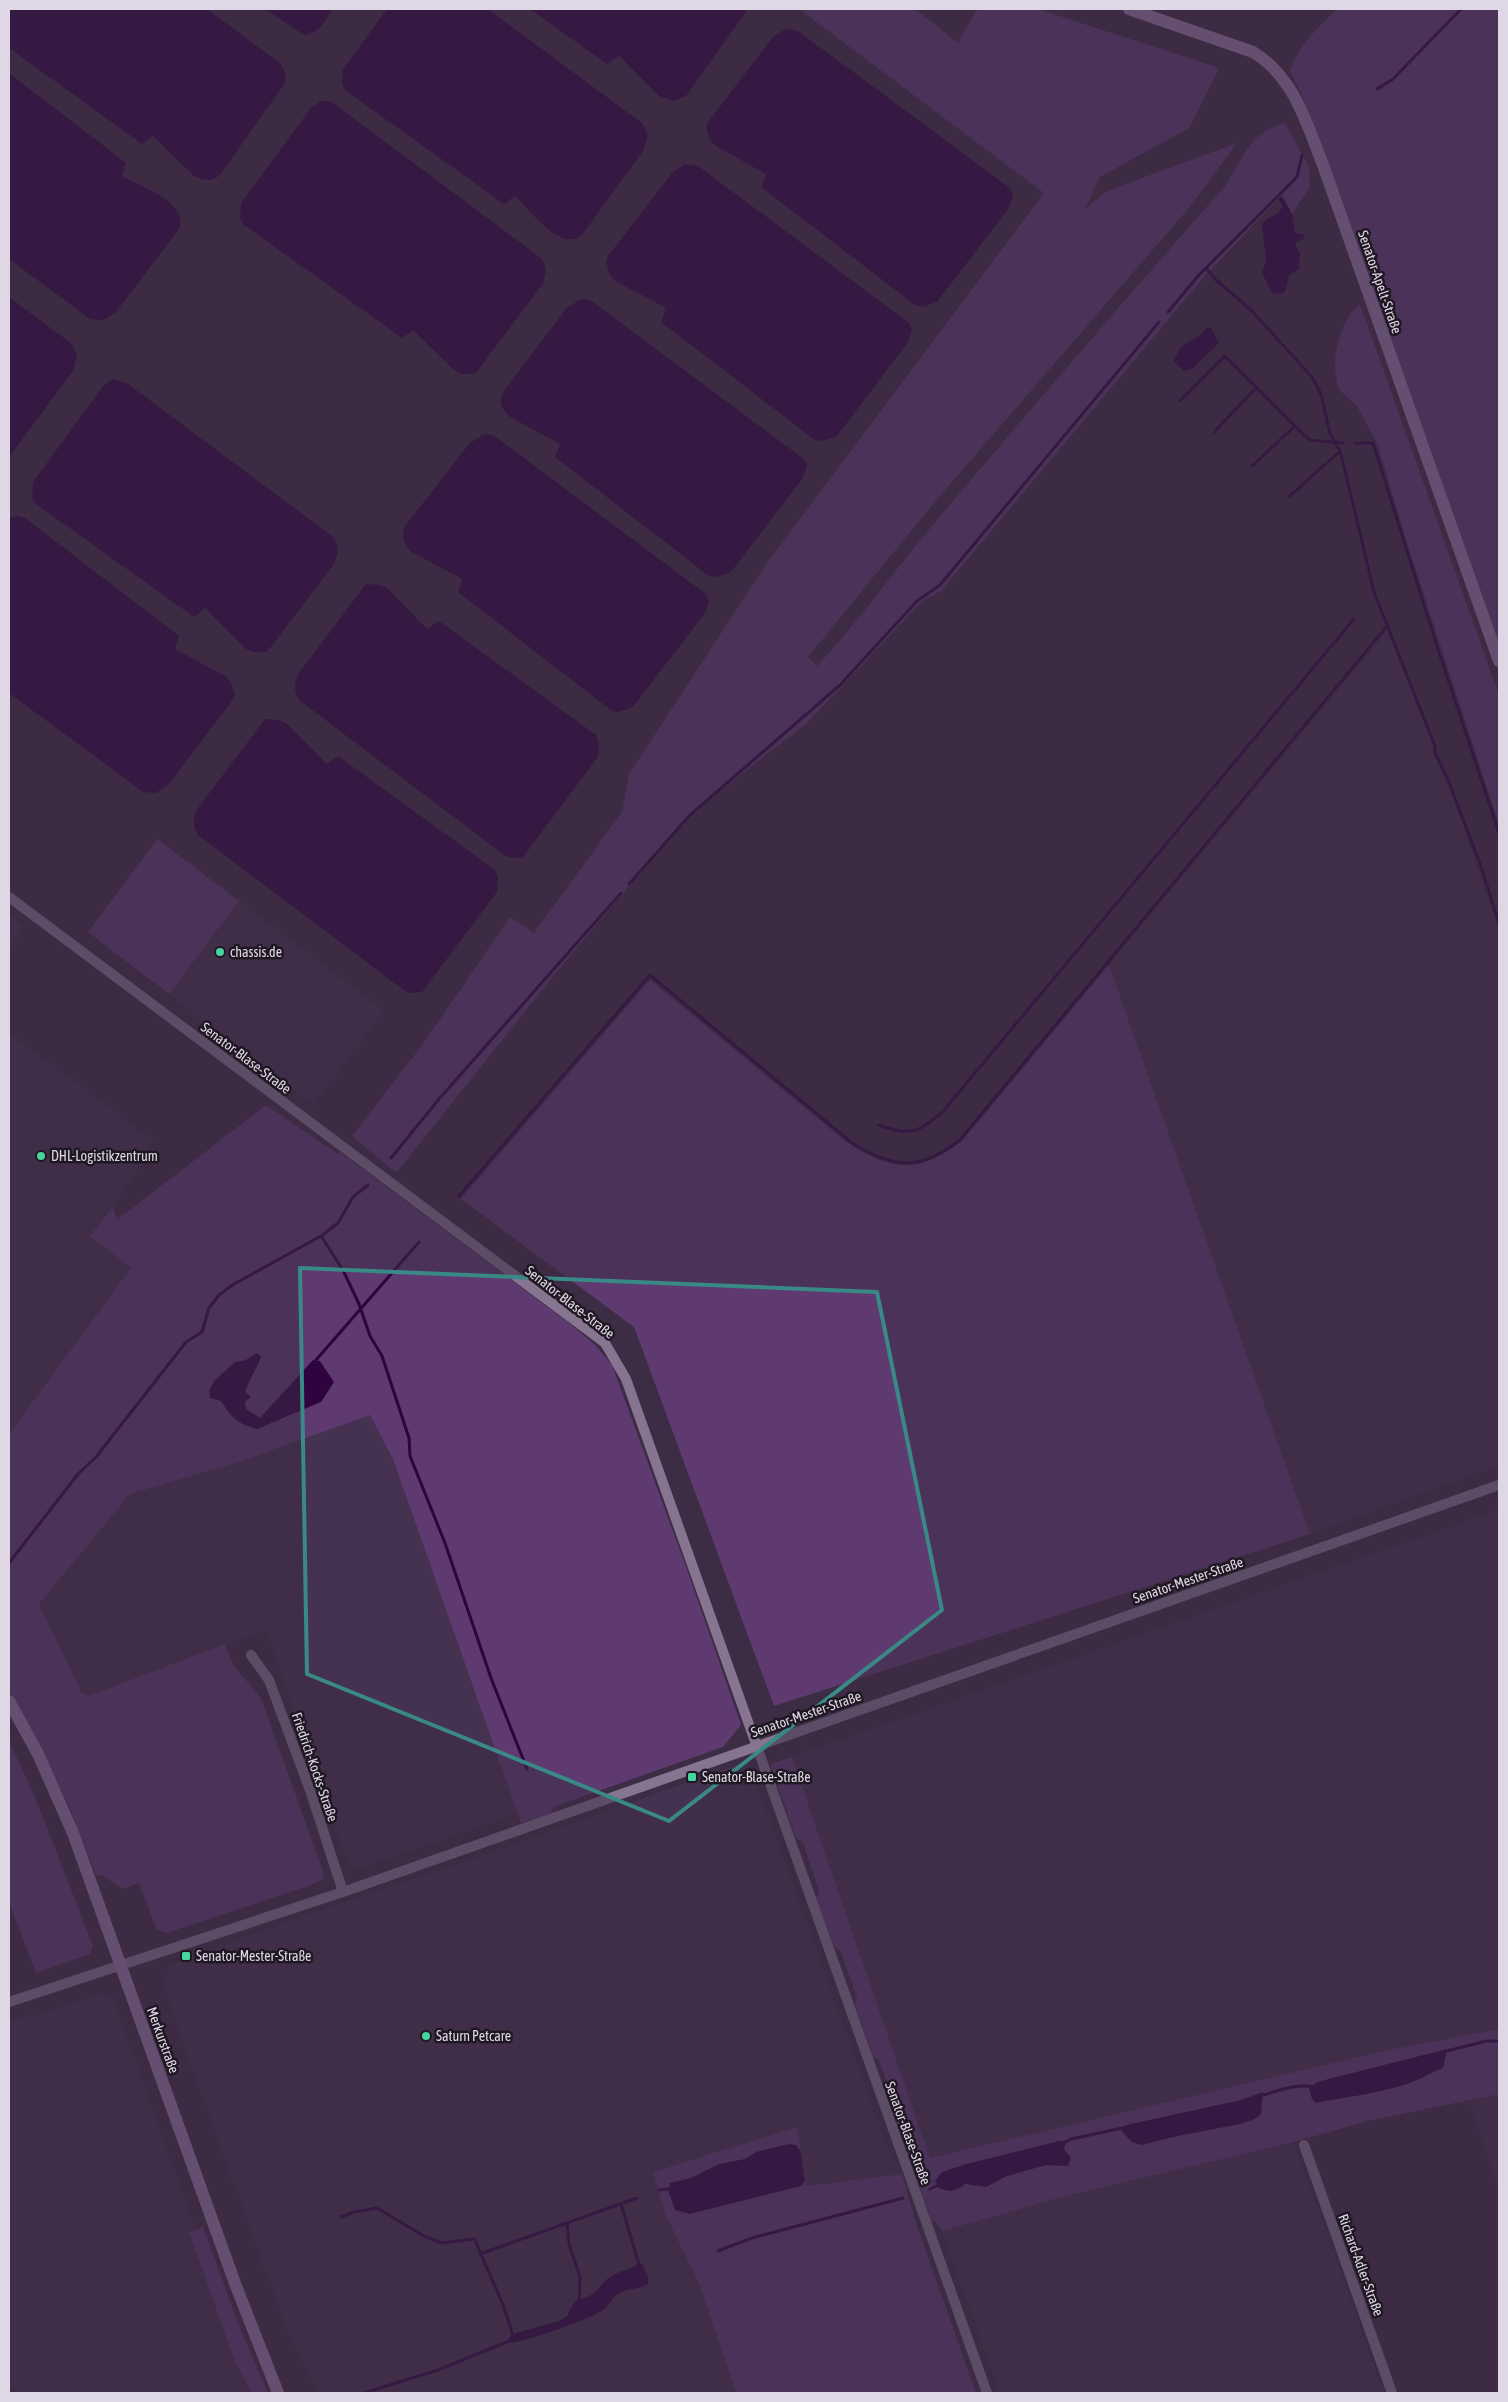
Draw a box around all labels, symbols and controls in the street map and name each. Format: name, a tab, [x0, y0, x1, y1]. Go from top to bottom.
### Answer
street label: Senator-Apelt-Straße	[1355, 228, 1405, 336]
place label: chassis.de	[230, 944, 282, 960]
marker: chassis.de	[214, 946, 226, 958]
street label: Senator-Blase-Straße	[198, 1019, 294, 1097]
place label: DHL-Logistikzentrum	[51, 1148, 158, 1164]
marker: DHL-Logistikzentrum	[35, 1150, 47, 1162]
street label: Senator-Blase-Straße	[522, 1262, 618, 1342]
street label: Senator-Mester-Straße	[1131, 1554, 1245, 1606]
street label: Senator-Mester-Straße	[749, 1688, 863, 1740]
street label: Friedrich-Kocks-Straße	[289, 1710, 341, 1824]
place label: Senator-Blase-Straße	[702, 1769, 811, 1785]
marker: Senator-Blase-Straße	[686, 1771, 698, 1783]
place label: Senator-Mester-Straße	[196, 1948, 311, 1964]
marker: Senator-Mester-Straße	[180, 1950, 192, 1962]
street label: Merkurstraße	[144, 2005, 182, 2075]
place label: Saturn Petcare	[436, 2028, 511, 2044]
marker: Saturn Petcare	[420, 2030, 432, 2042]
street label: Senator-Blase-Straße	[882, 2079, 934, 2187]
street label: Richard-Adler-Straße	[1335, 2212, 1387, 2318]

